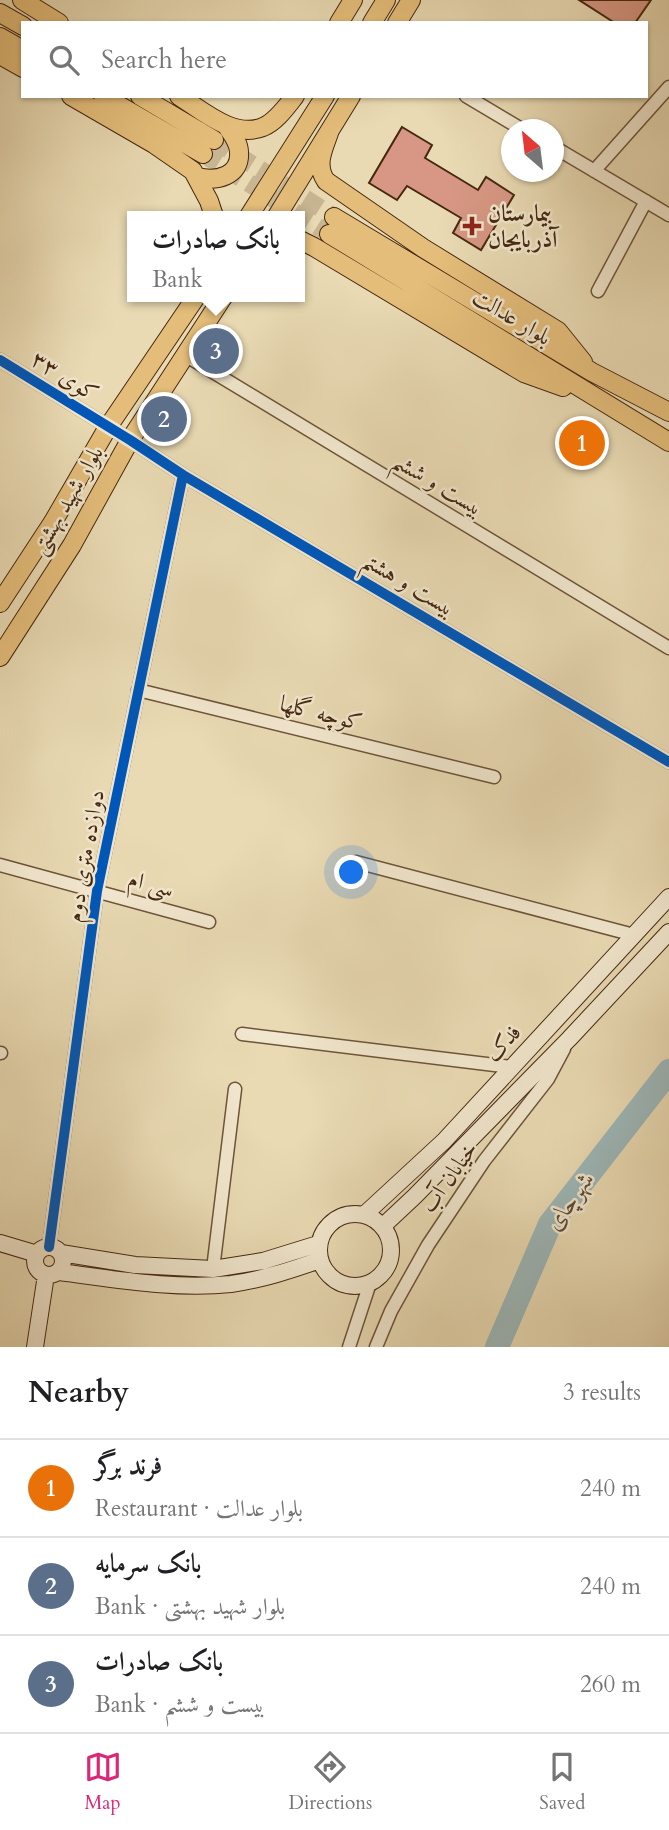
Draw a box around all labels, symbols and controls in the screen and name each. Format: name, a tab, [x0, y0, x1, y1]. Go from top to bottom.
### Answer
search box	[21, 21, 648, 98]
icon: search	[45, 41, 83, 79]
text: Search here	[101, 42, 227, 77]
north arrow	[501, 119, 564, 182]
place label: بیمارستان آذربایجان	[488, 198, 560, 255]
popup	[127, 211, 305, 302]
marker: بیمارستان آذربایجان	[462, 216, 482, 236]
text: بانک صادرات	[152, 222, 280, 257]
text: Bank	[152, 264, 203, 295]
street label: بلوار عدالت	[467, 281, 557, 353]
pin: 3	[193, 325, 239, 377]
street label: کوی ۳۳	[26, 343, 104, 409]
pin: 2	[141, 393, 187, 445]
pin: 1	[559, 417, 605, 469]
street label: بلوار شهید بهشتی	[23, 440, 111, 560]
street label: بیست و ششم	[383, 445, 489, 529]
street label: بیست و هشتم	[354, 544, 461, 630]
street label: کوچه گلها	[276, 688, 366, 738]
street label: دوازده متری دوم	[58, 787, 116, 925]
your location	[334, 855, 368, 889]
street label: سی ام	[124, 863, 177, 909]
street label: فدک	[478, 1018, 528, 1068]
street label: خیابان آب	[413, 1135, 485, 1219]
water label: شهرچای	[538, 1165, 602, 1237]
text: Nearby	[28, 1372, 129, 1413]
text: 3 results	[563, 1377, 641, 1408]
text: فرند برگر	[95, 1448, 162, 1483]
text: 1	[45, 1473, 57, 1504]
text: 240 m	[580, 1473, 641, 1504]
text: Restaurant · بلوار عدالت	[95, 1493, 303, 1524]
text: بانک سرمایه	[95, 1546, 201, 1581]
text: 2	[45, 1571, 57, 1602]
text: 240 m	[580, 1571, 641, 1602]
text: Bank · بلوار شهید بهشتی	[95, 1591, 285, 1622]
text: بانک صادرات	[95, 1644, 223, 1679]
text: 3	[45, 1669, 57, 1700]
text: 260 m	[580, 1669, 641, 1700]
text: Bank · بیست و ششم	[95, 1689, 265, 1720]
tab: Map	[84, 1748, 122, 1816]
tab: Directions	[289, 1748, 372, 1816]
tab: Saved	[539, 1748, 585, 1816]

